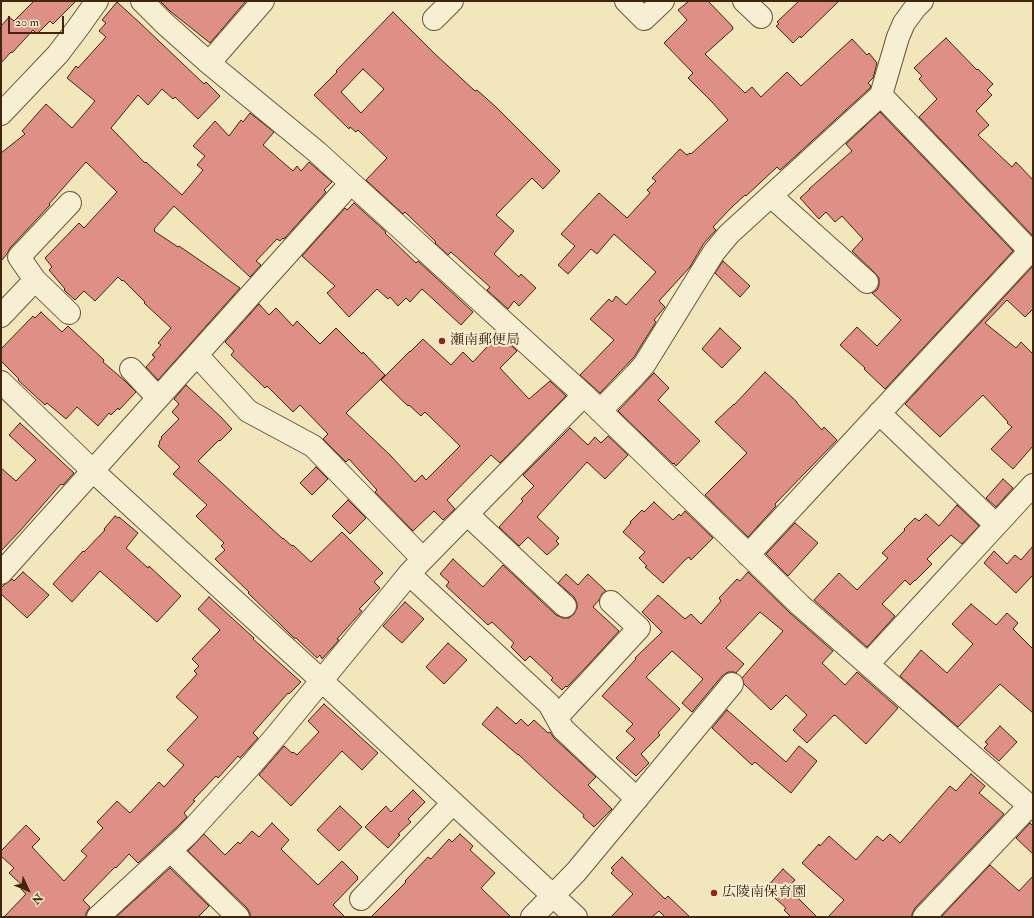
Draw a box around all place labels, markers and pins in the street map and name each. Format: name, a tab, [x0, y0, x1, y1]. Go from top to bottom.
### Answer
place label: 瀬南郵便局	[450, 333, 520, 349]
marker: 瀬南郵便局	[437, 336, 447, 346]
place label: 広陵南保育園	[722, 885, 806, 901]
marker: 広陵南保育園	[709, 888, 719, 898]

